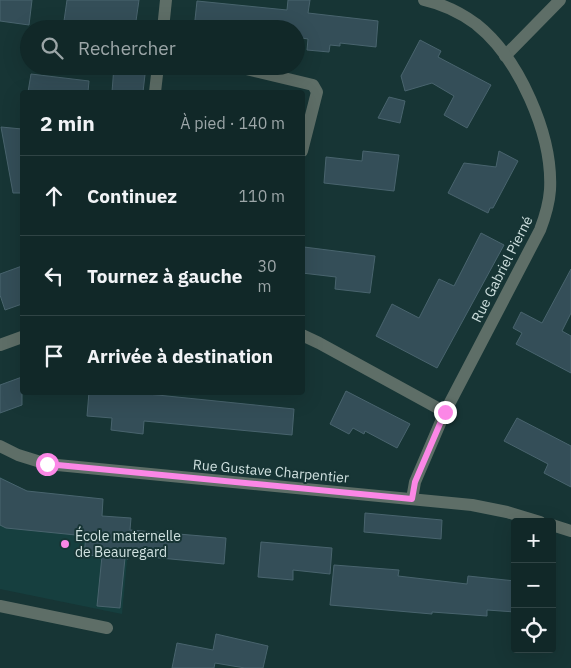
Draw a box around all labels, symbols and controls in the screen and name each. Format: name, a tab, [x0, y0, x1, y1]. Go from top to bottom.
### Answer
search box	[20, 20, 305, 75]
icon: search	[38, 34, 66, 62]
text: Rechercher	[78, 36, 176, 60]
text: 2 min	[40, 109, 95, 137]
text: À pied · 140 m	[180, 113, 285, 133]
icon: ahead	[40, 182, 68, 210]
text: Continuez	[87, 184, 177, 208]
text: 110 m	[238, 186, 285, 206]
street label: Rue Gabriel Pierné	[467, 212, 537, 325]
text: 30 m	[258, 256, 277, 296]
icon: left	[40, 262, 68, 290]
text: Tournez à gauche	[87, 264, 243, 288]
icon: arrive	[40, 342, 68, 370]
text: Arrivée à destination	[87, 344, 273, 368]
route end	[434, 401, 457, 424]
route start	[36, 453, 59, 476]
street label: Rue Gustave Charpentier	[192, 455, 350, 487]
map controls	[511, 518, 556, 653]
button: +	[511, 518, 556, 563]
place label: École maternelle de Beauregard	[75, 526, 181, 561]
marker: École maternelle de Beauregard	[59, 538, 71, 550]
button: −	[511, 563, 556, 608]
button: locate	[511, 608, 556, 653]

